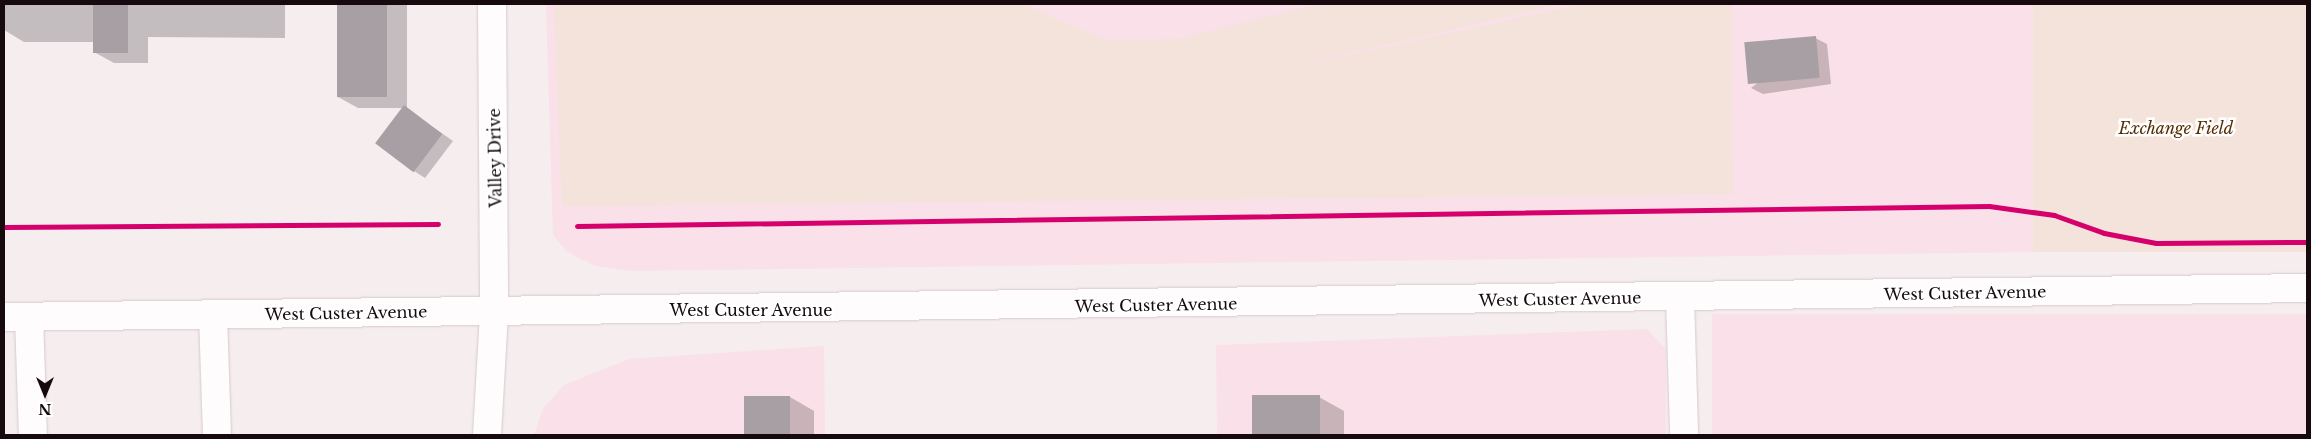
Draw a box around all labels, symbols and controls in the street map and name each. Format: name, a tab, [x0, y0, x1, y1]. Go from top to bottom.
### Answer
street label: Valley Drive	[485, 108, 505, 208]
park label: Exchange Field	[2119, 118, 2233, 138]
street label: West Custer Avenue	[1883, 282, 2047, 304]
street label: West Custer Avenue	[1478, 288, 1642, 310]
street label: West Custer Avenue	[1074, 294, 1238, 316]
street label: West Custer Avenue	[669, 300, 833, 320]
street label: West Custer Avenue	[264, 302, 428, 324]
north arrow	[20, 369, 70, 419]
text: N	[38, 400, 52, 418]

